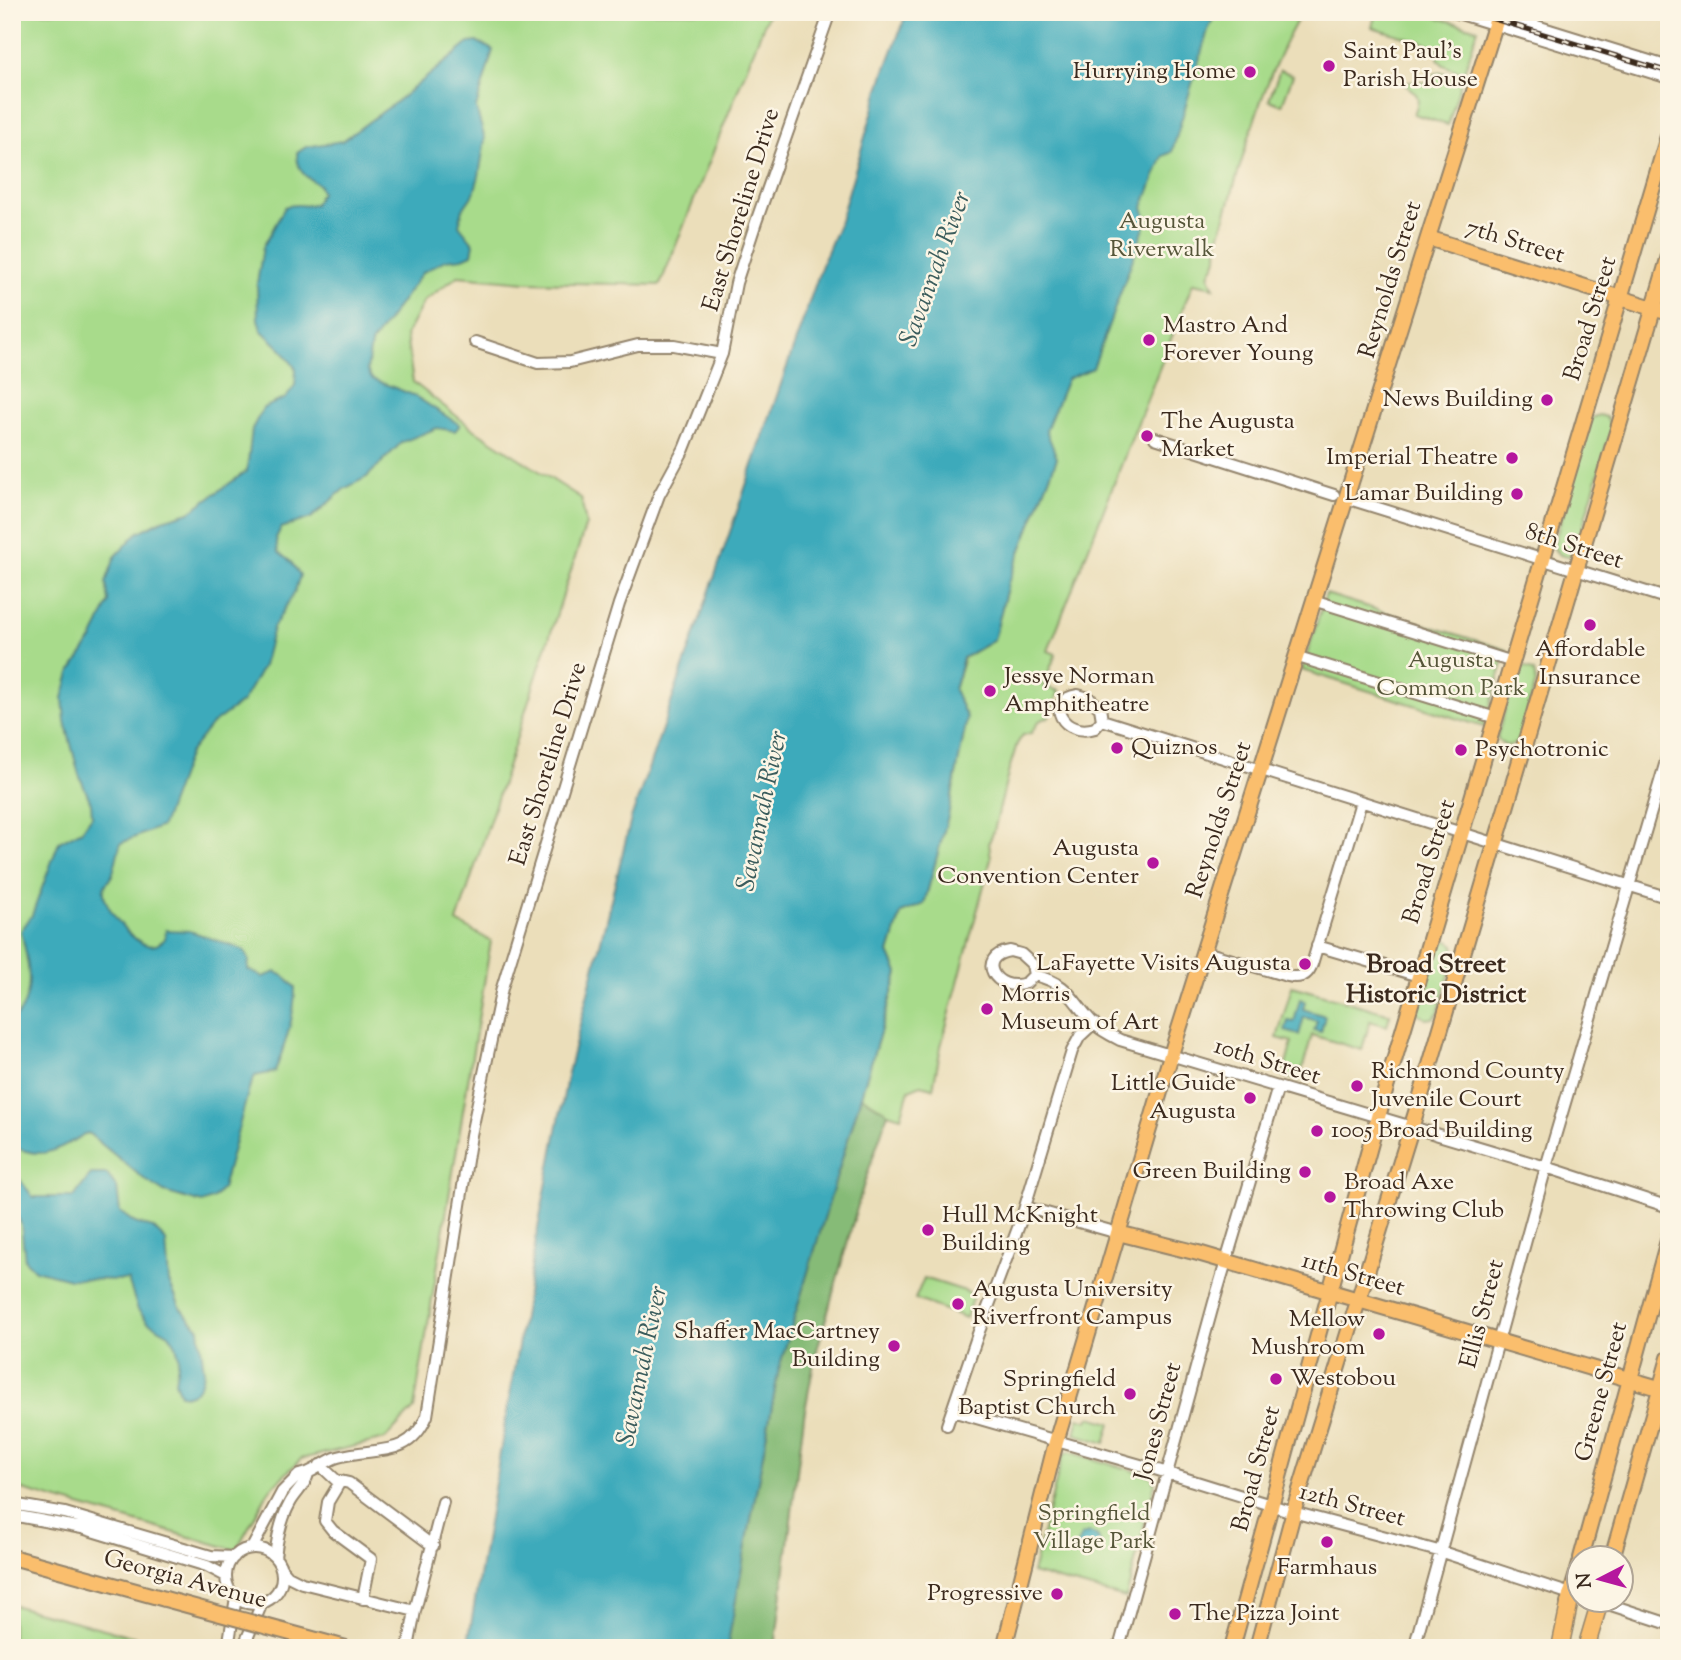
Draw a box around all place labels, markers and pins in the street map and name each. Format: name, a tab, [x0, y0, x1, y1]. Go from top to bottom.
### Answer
place label: Saint Paul’s Parish House	[1343, 35, 1478, 97]
place label: Hurrying Home	[1073, 55, 1236, 89]
marker: Saint Paul’s Parish House	[1321, 58, 1337, 74]
marker: Hurrying Home	[1242, 64, 1258, 80]
place label: Mastro And Forever Young	[1163, 309, 1314, 371]
marker: Mastro And Forever Young	[1141, 332, 1157, 348]
place label: News Building	[1383, 383, 1533, 417]
marker: News Building	[1539, 392, 1555, 408]
place label: The Augusta Market	[1161, 405, 1295, 467]
marker: The Augusta Market	[1139, 428, 1155, 444]
place label: Imperial Theatre	[1326, 441, 1498, 475]
marker: Imperial Theatre	[1504, 450, 1520, 466]
place label: Lamar Building	[1345, 477, 1503, 511]
marker: Lamar Building	[1509, 486, 1525, 502]
marker: Affordable Insurance	[1582, 617, 1598, 633]
place label: Affordable Insurance	[1535, 633, 1645, 695]
place label: Jessye Norman Amphitheatre	[1002, 660, 1155, 722]
marker: Jessye Norman Amphitheatre	[982, 683, 998, 699]
place label: Quiznos	[1131, 731, 1217, 765]
place label: Psychotronic	[1475, 733, 1609, 767]
marker: Quiznos	[1109, 740, 1125, 756]
marker: Psychotronic	[1453, 742, 1469, 758]
place label: Augusta Convention Center	[937, 832, 1139, 894]
marker: Augusta Convention Center	[1145, 855, 1161, 871]
place label: LaFayette Visits Augusta	[1036, 947, 1291, 981]
marker: LaFayette Visits Augusta	[1297, 956, 1313, 972]
place label: Morris Museum of Art	[1001, 978, 1159, 1040]
marker: Morris Museum of Art	[979, 1001, 995, 1017]
place label: Richmond County Juvenile Court	[1369, 1055, 1565, 1117]
place label: Little Guide Augusta	[1111, 1067, 1236, 1129]
marker: Richmond County Juvenile Court	[1349, 1078, 1365, 1094]
marker: Little Guide Augusta	[1242, 1090, 1258, 1106]
place label: 1005 Broad Building	[1331, 1114, 1533, 1148]
marker: 1005 Broad Building	[1309, 1123, 1325, 1139]
place label: Green Building	[1132, 1155, 1291, 1189]
marker: Green Building	[1297, 1164, 1313, 1180]
place label: Broad Axe Throwing Club	[1344, 1166, 1504, 1228]
marker: Broad Axe Throwing Club	[1322, 1189, 1338, 1205]
place label: Hull McKnight Building	[942, 1199, 1098, 1261]
marker: Hull McKnight Building	[920, 1222, 936, 1238]
place label: Augusta University Riverfront Campus	[972, 1273, 1173, 1335]
marker: Augusta University Riverfront Campus	[950, 1296, 966, 1312]
place label: Mellow Mushroom	[1251, 1303, 1365, 1365]
place label: Shaffer MacCartney Building	[674, 1315, 880, 1377]
marker: Mellow Mushroom	[1371, 1326, 1387, 1342]
marker: Shaffer MacCartney Building	[886, 1338, 902, 1354]
place label: Westobou	[1290, 1362, 1396, 1396]
place label: Springfield Baptist Church	[958, 1363, 1116, 1425]
marker: Westobou	[1268, 1371, 1284, 1387]
marker: Springfield Baptist Church	[1122, 1386, 1138, 1402]
marker: Farmhaus	[1319, 1534, 1335, 1550]
place label: Farmhaus	[1277, 1551, 1377, 1585]
place label: Progressive	[927, 1577, 1043, 1611]
marker: Progressive	[1049, 1586, 1065, 1602]
place label: The Pizza Joint	[1189, 1597, 1339, 1631]
marker: The Pizza Joint	[1167, 1606, 1183, 1622]

